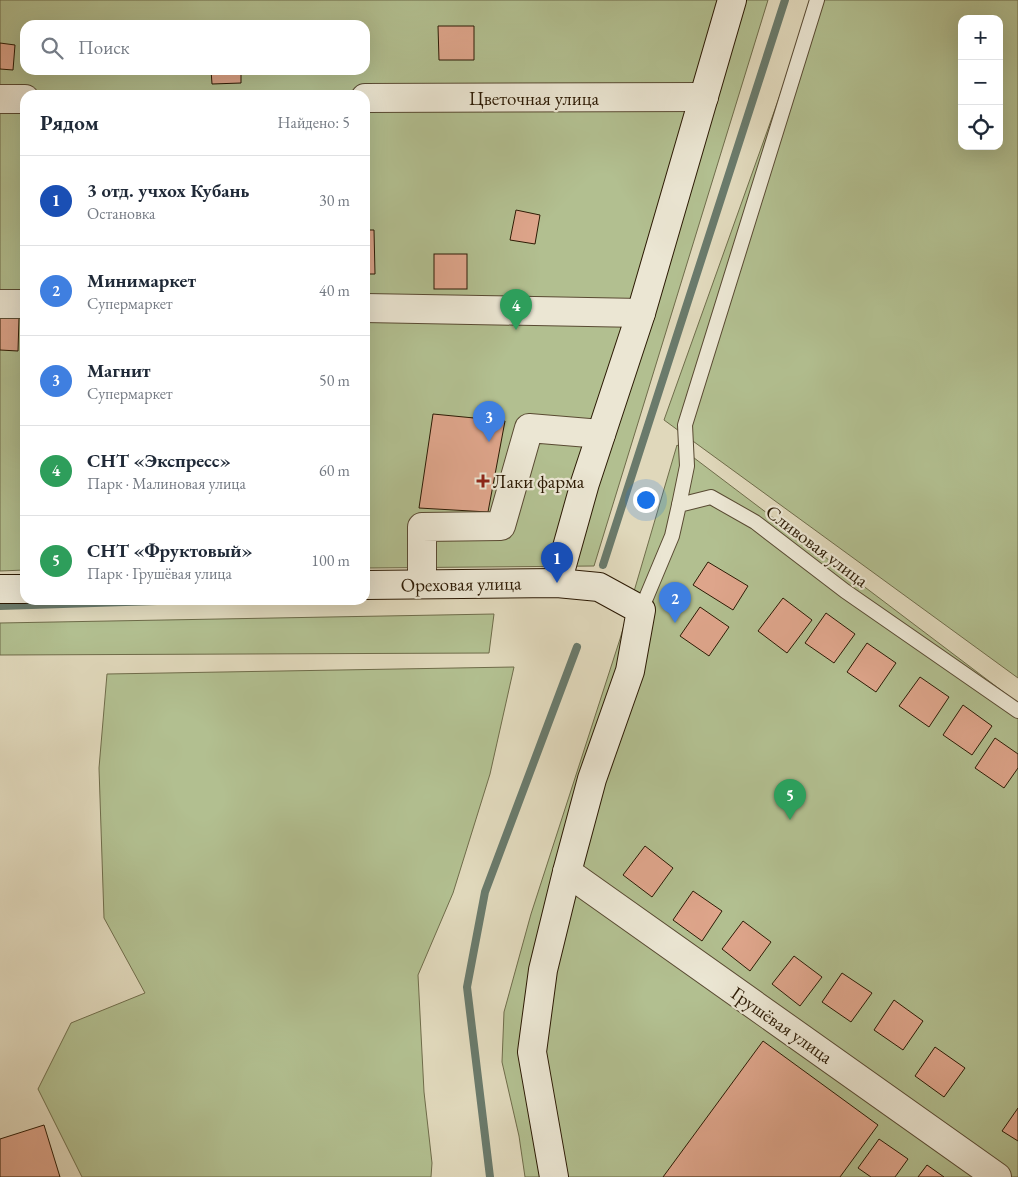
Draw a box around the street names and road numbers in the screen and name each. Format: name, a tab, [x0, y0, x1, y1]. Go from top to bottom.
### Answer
street label: Цветочная улица	[469, 86, 599, 111]
street label: Сливовая улица	[761, 499, 874, 593]
street label: Ореховая улица	[400, 570, 522, 598]
street label: Грушёвая улица	[726, 981, 838, 1069]

